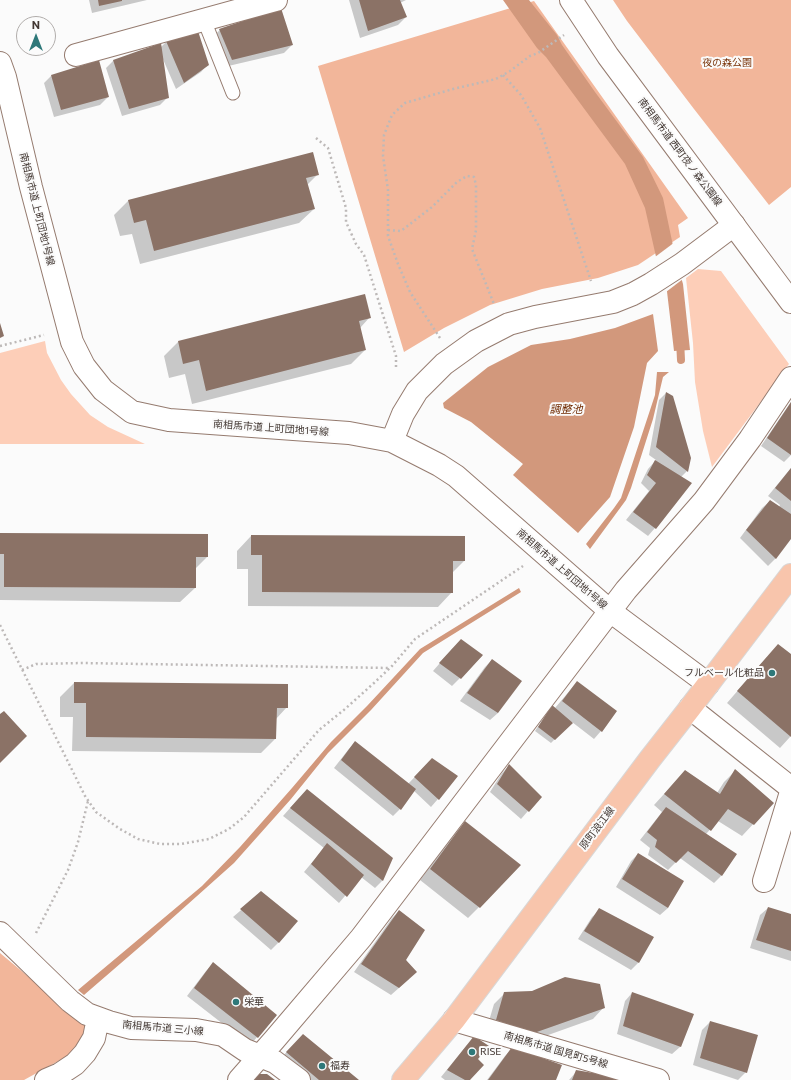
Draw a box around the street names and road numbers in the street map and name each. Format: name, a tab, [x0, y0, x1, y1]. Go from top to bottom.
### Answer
street label: 南相馬市道 西町夜ノ森公園線	[636, 96, 724, 208]
street label: 南相馬市道 上町団地1号線	[17, 151, 57, 267]
street label: 南相馬市道 上町団地1号線	[213, 418, 329, 438]
street label: 南相馬市道 上町団地1号線	[514, 526, 610, 612]
street label: 原町浪江線	[577, 804, 617, 852]
street label: 南相馬市道 三小線	[122, 1018, 204, 1038]
street label: 南相馬市道 国見町5号線	[503, 1029, 609, 1071]

